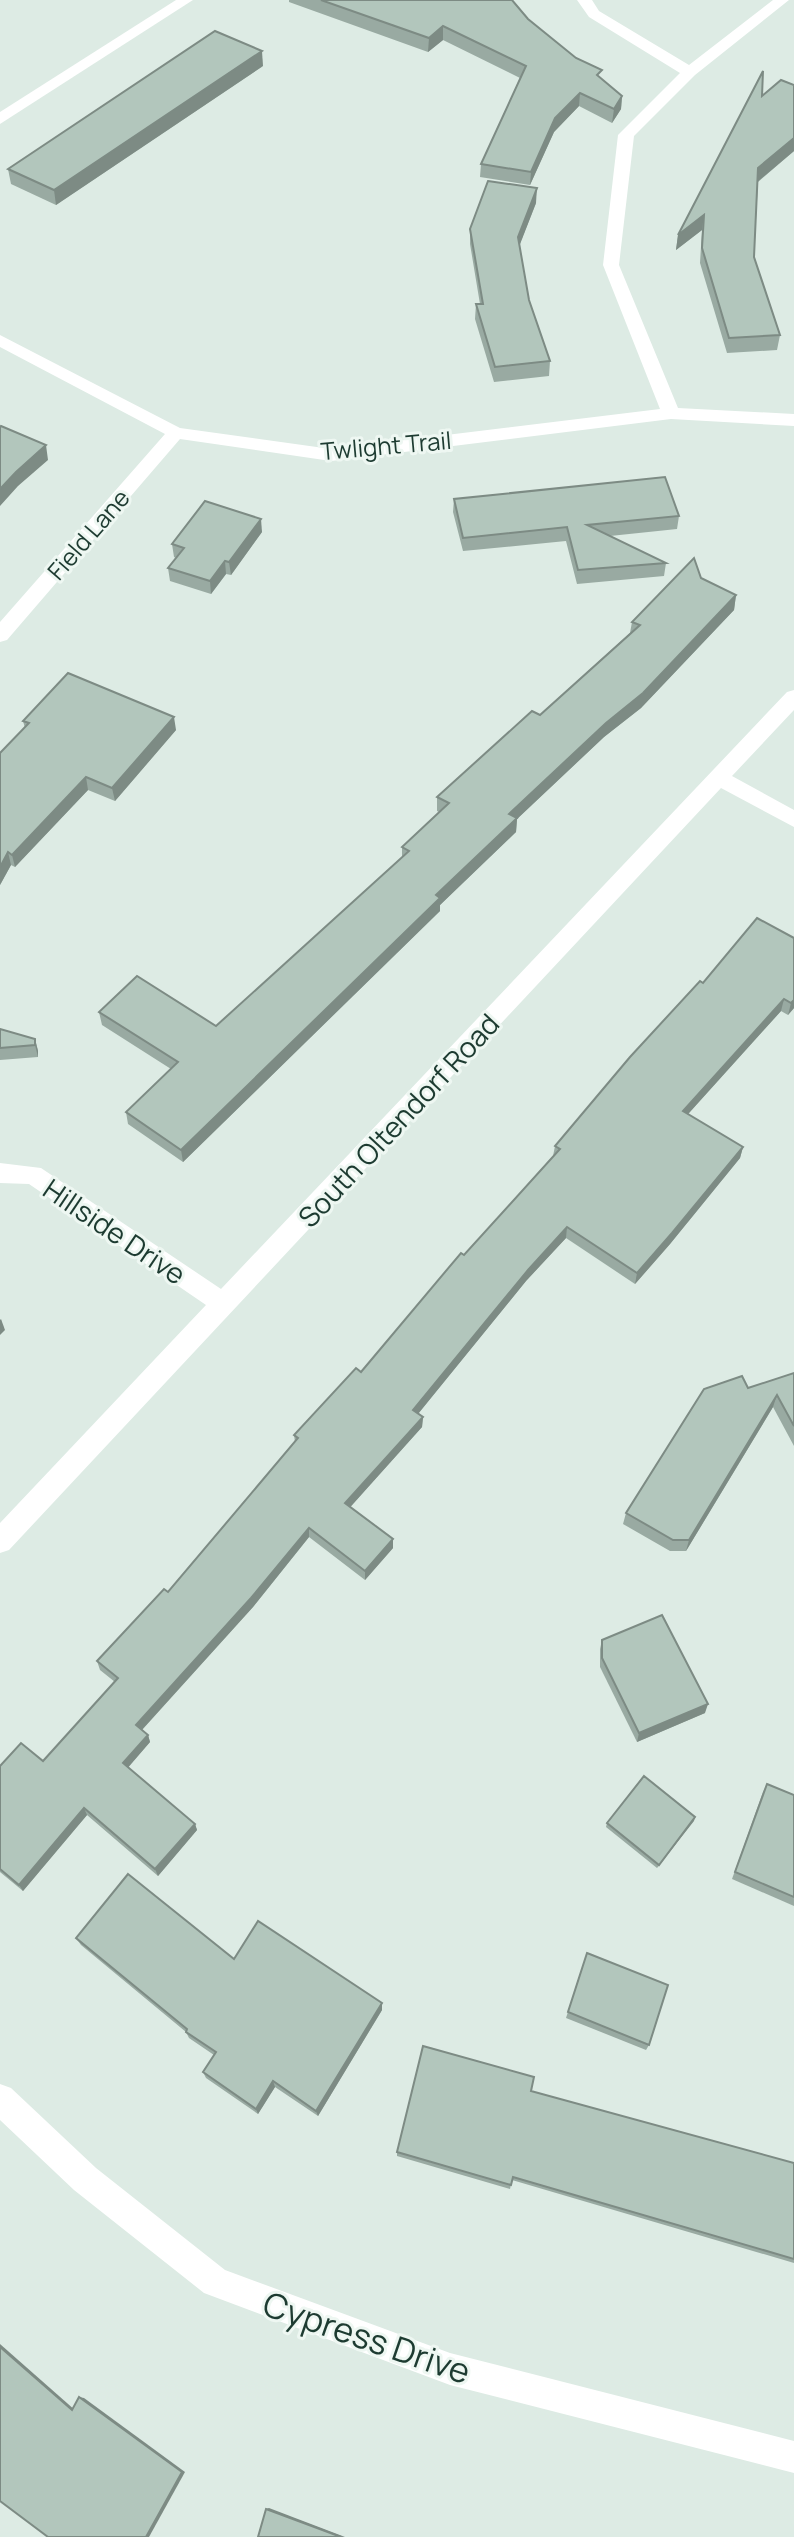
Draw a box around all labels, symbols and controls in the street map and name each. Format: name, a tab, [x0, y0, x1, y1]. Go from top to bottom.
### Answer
street label: Twlight Trail	[319, 423, 453, 467]
street label: Field Lane	[39, 482, 137, 586]
street label: South Oltendorf Road	[289, 1005, 507, 1235]
street label: Hillside Drive	[36, 1169, 194, 1293]
street label: Cypress Drive	[257, 2280, 477, 2394]

